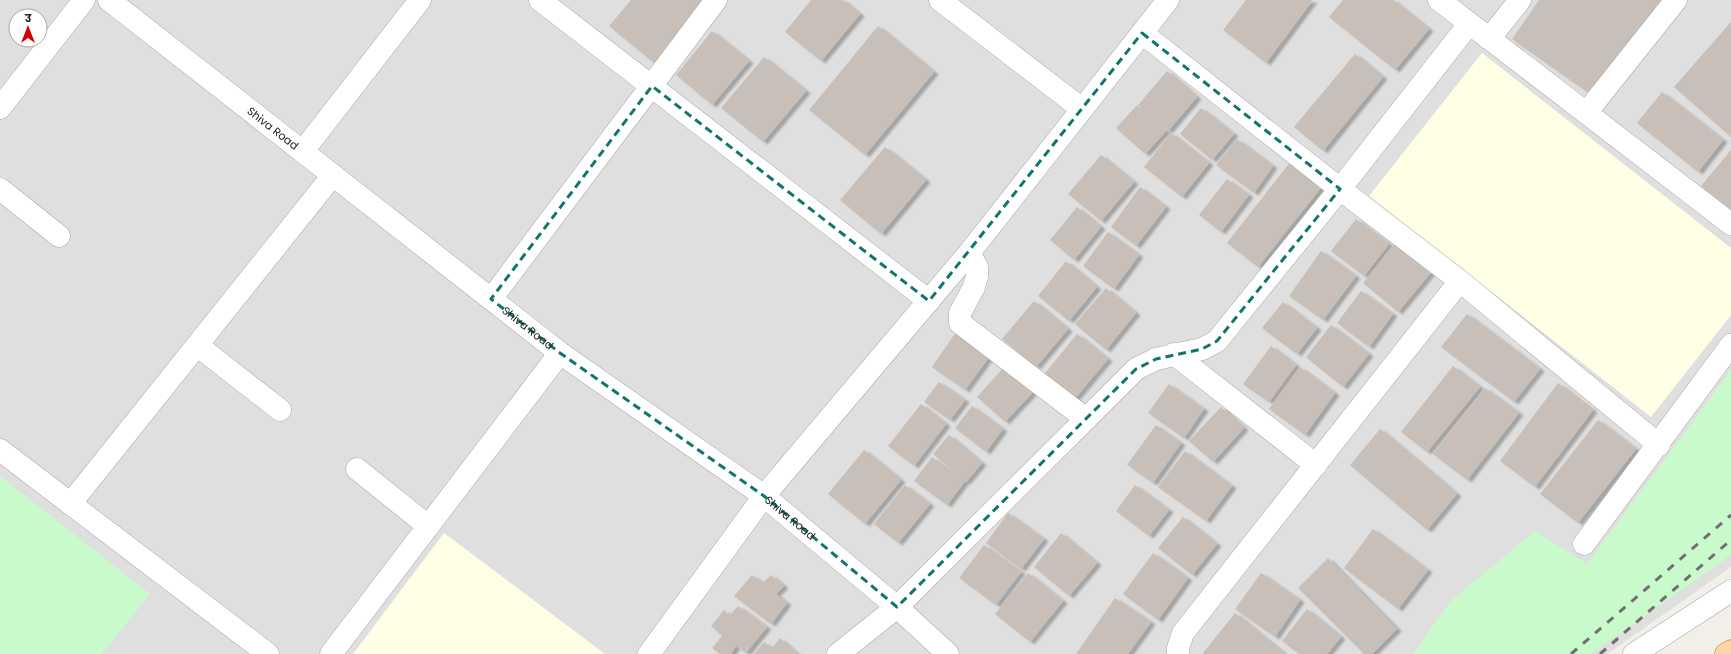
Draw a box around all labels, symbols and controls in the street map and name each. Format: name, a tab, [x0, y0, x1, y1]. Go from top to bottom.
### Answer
north arrow	[8, 8, 48, 48]
text: उ	[24, 10, 32, 26]
street label: Shiva Road	[244, 103, 302, 153]
street label: Shiva Road	[499, 303, 557, 353]
street label: Shiva Road	[762, 492, 819, 544]

